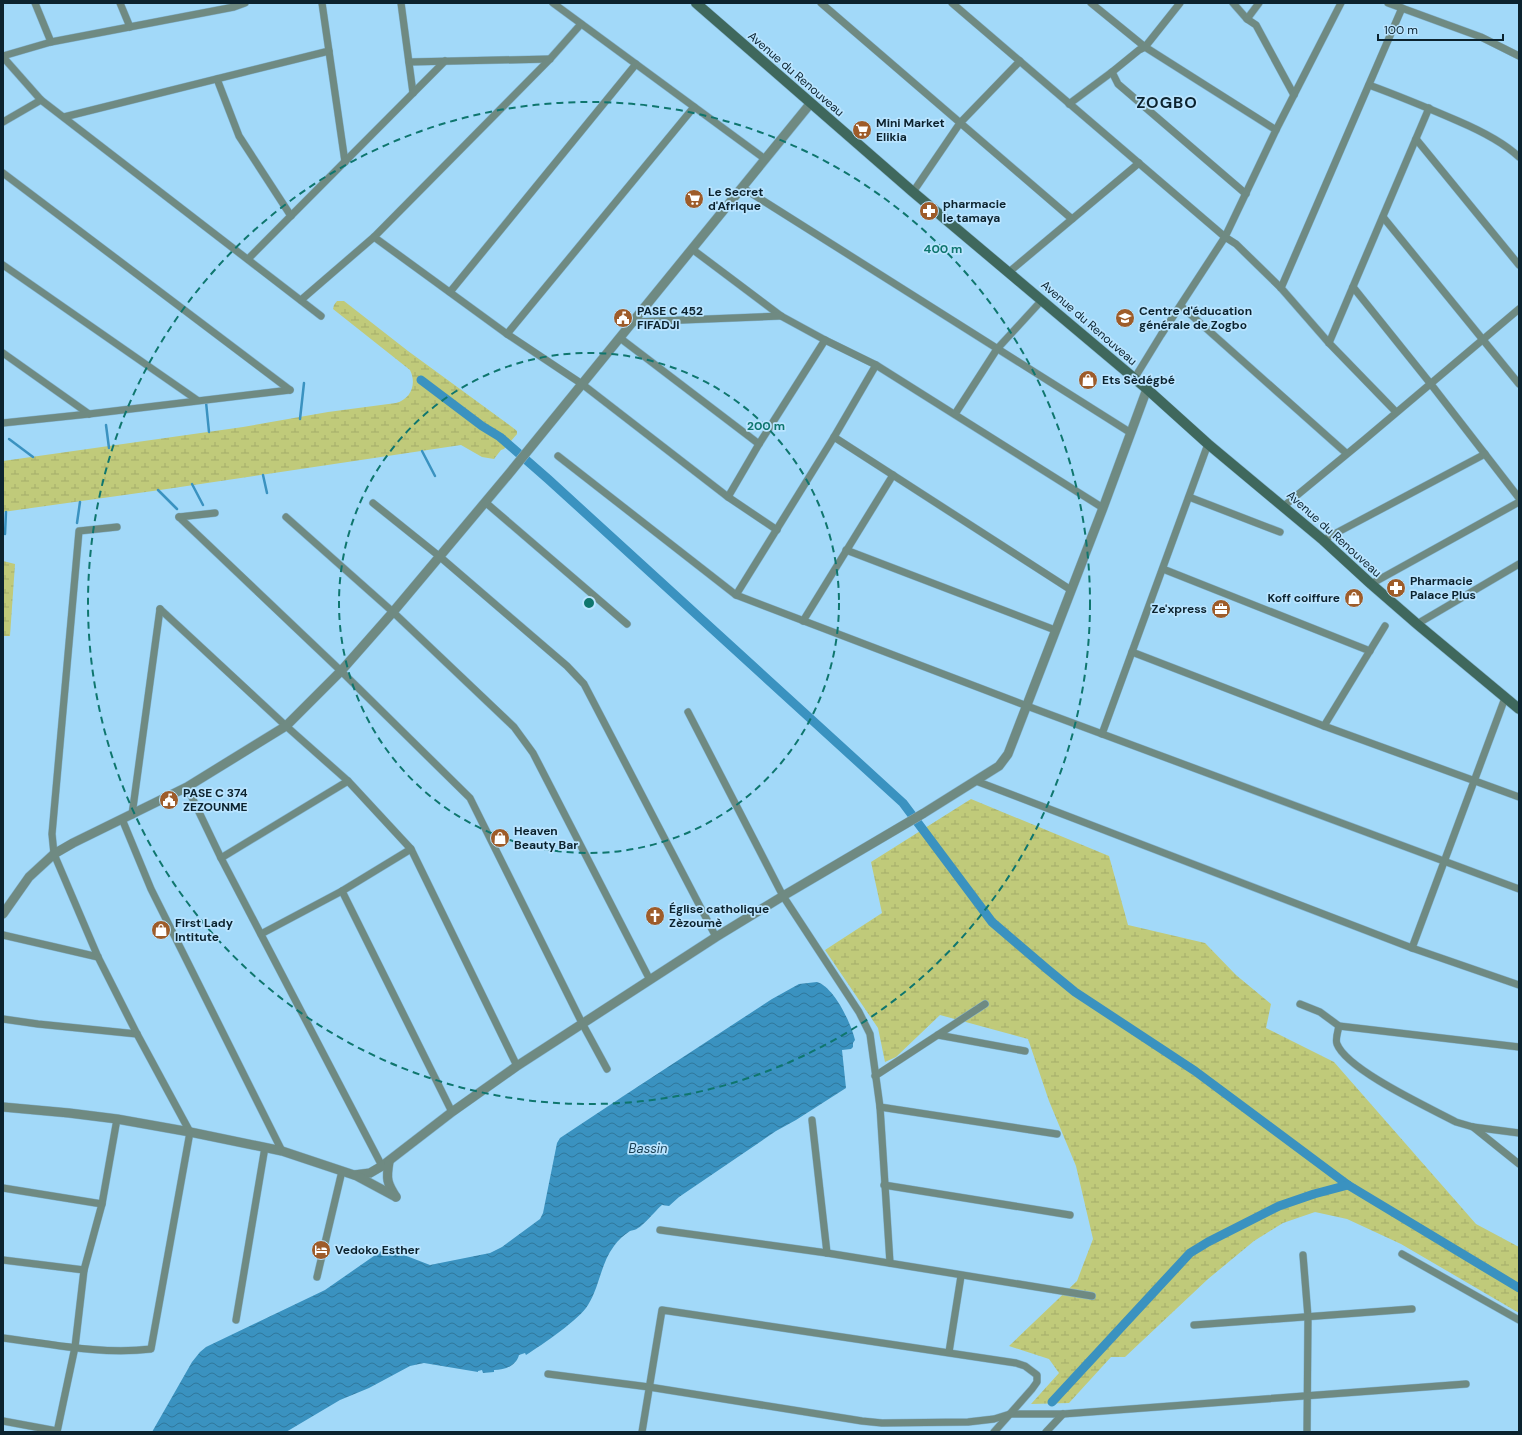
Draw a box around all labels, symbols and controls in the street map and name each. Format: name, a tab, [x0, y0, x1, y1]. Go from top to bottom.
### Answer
scale bar	[1378, 16, 1503, 42]
text: 100 m	[1384, 22, 1418, 38]
street label: Avenue du Renouveau	[745, 28, 847, 120]
district label: ZOGBO	[1136, 92, 1198, 113]
place label: Mini Market Elikia	[876, 115, 945, 145]
supermarket icon: Mini Market Elikia	[851, 119, 873, 141]
place label: Le Secret d'Afrique	[708, 184, 763, 214]
supermarket icon: Le Secret d'Afrique	[683, 188, 705, 210]
place label: pharmacie le tamaya	[943, 196, 1006, 226]
pharmacy icon: pharmacie le tamaya	[918, 200, 940, 222]
text: 400 m	[924, 241, 962, 257]
street label: Avenue du Renouveau	[1038, 277, 1140, 369]
place label: PASE C 452 FIFADJI	[637, 303, 703, 333]
place label: Centre d'éducation générale de Zogbo	[1139, 303, 1252, 333]
public building icon: PASE C 452 FIFADJI	[612, 307, 634, 329]
school or university icon: Centre d'éducation générale de Zogbo	[1114, 307, 1136, 329]
shop icon: Ets Sèdégbé	[1077, 369, 1099, 391]
place label: Ets Sèdégbé	[1102, 372, 1175, 388]
text: 200 m	[747, 418, 785, 434]
street label: Avenue du Renouveau	[1283, 487, 1385, 581]
place label: Pharmacie Palace Plus	[1410, 573, 1476, 603]
pharmacy icon: Pharmacie Palace Plus	[1385, 577, 1407, 599]
shop icon: Koff coiffure	[1343, 587, 1365, 609]
place label: Koff coiffure	[1267, 590, 1340, 606]
centre of rings	[582, 596, 596, 610]
office icon: Ze'xpress	[1210, 598, 1232, 620]
place label: Ze'xpress	[1152, 601, 1207, 617]
place label: PASE C 374 ZEZOUNME	[183, 785, 248, 815]
public building icon: PASE C 374 ZEZOUNME	[158, 789, 180, 811]
place label: Heaven Beauty Bar	[514, 823, 578, 853]
shop icon: Heaven Beauty Bar	[489, 827, 511, 849]
place label: Église catholique Zèzoumè	[669, 901, 769, 931]
church icon: Église catholique Zèzoumè	[644, 905, 666, 927]
place label: First Lady Intitute	[175, 915, 234, 945]
shop icon: First Lady Intitute	[150, 919, 172, 941]
water label: Bassin	[629, 1140, 667, 1157]
hotel icon: Vedoko Esther	[310, 1239, 332, 1261]
place label: Vedoko Esther	[335, 1242, 420, 1258]

